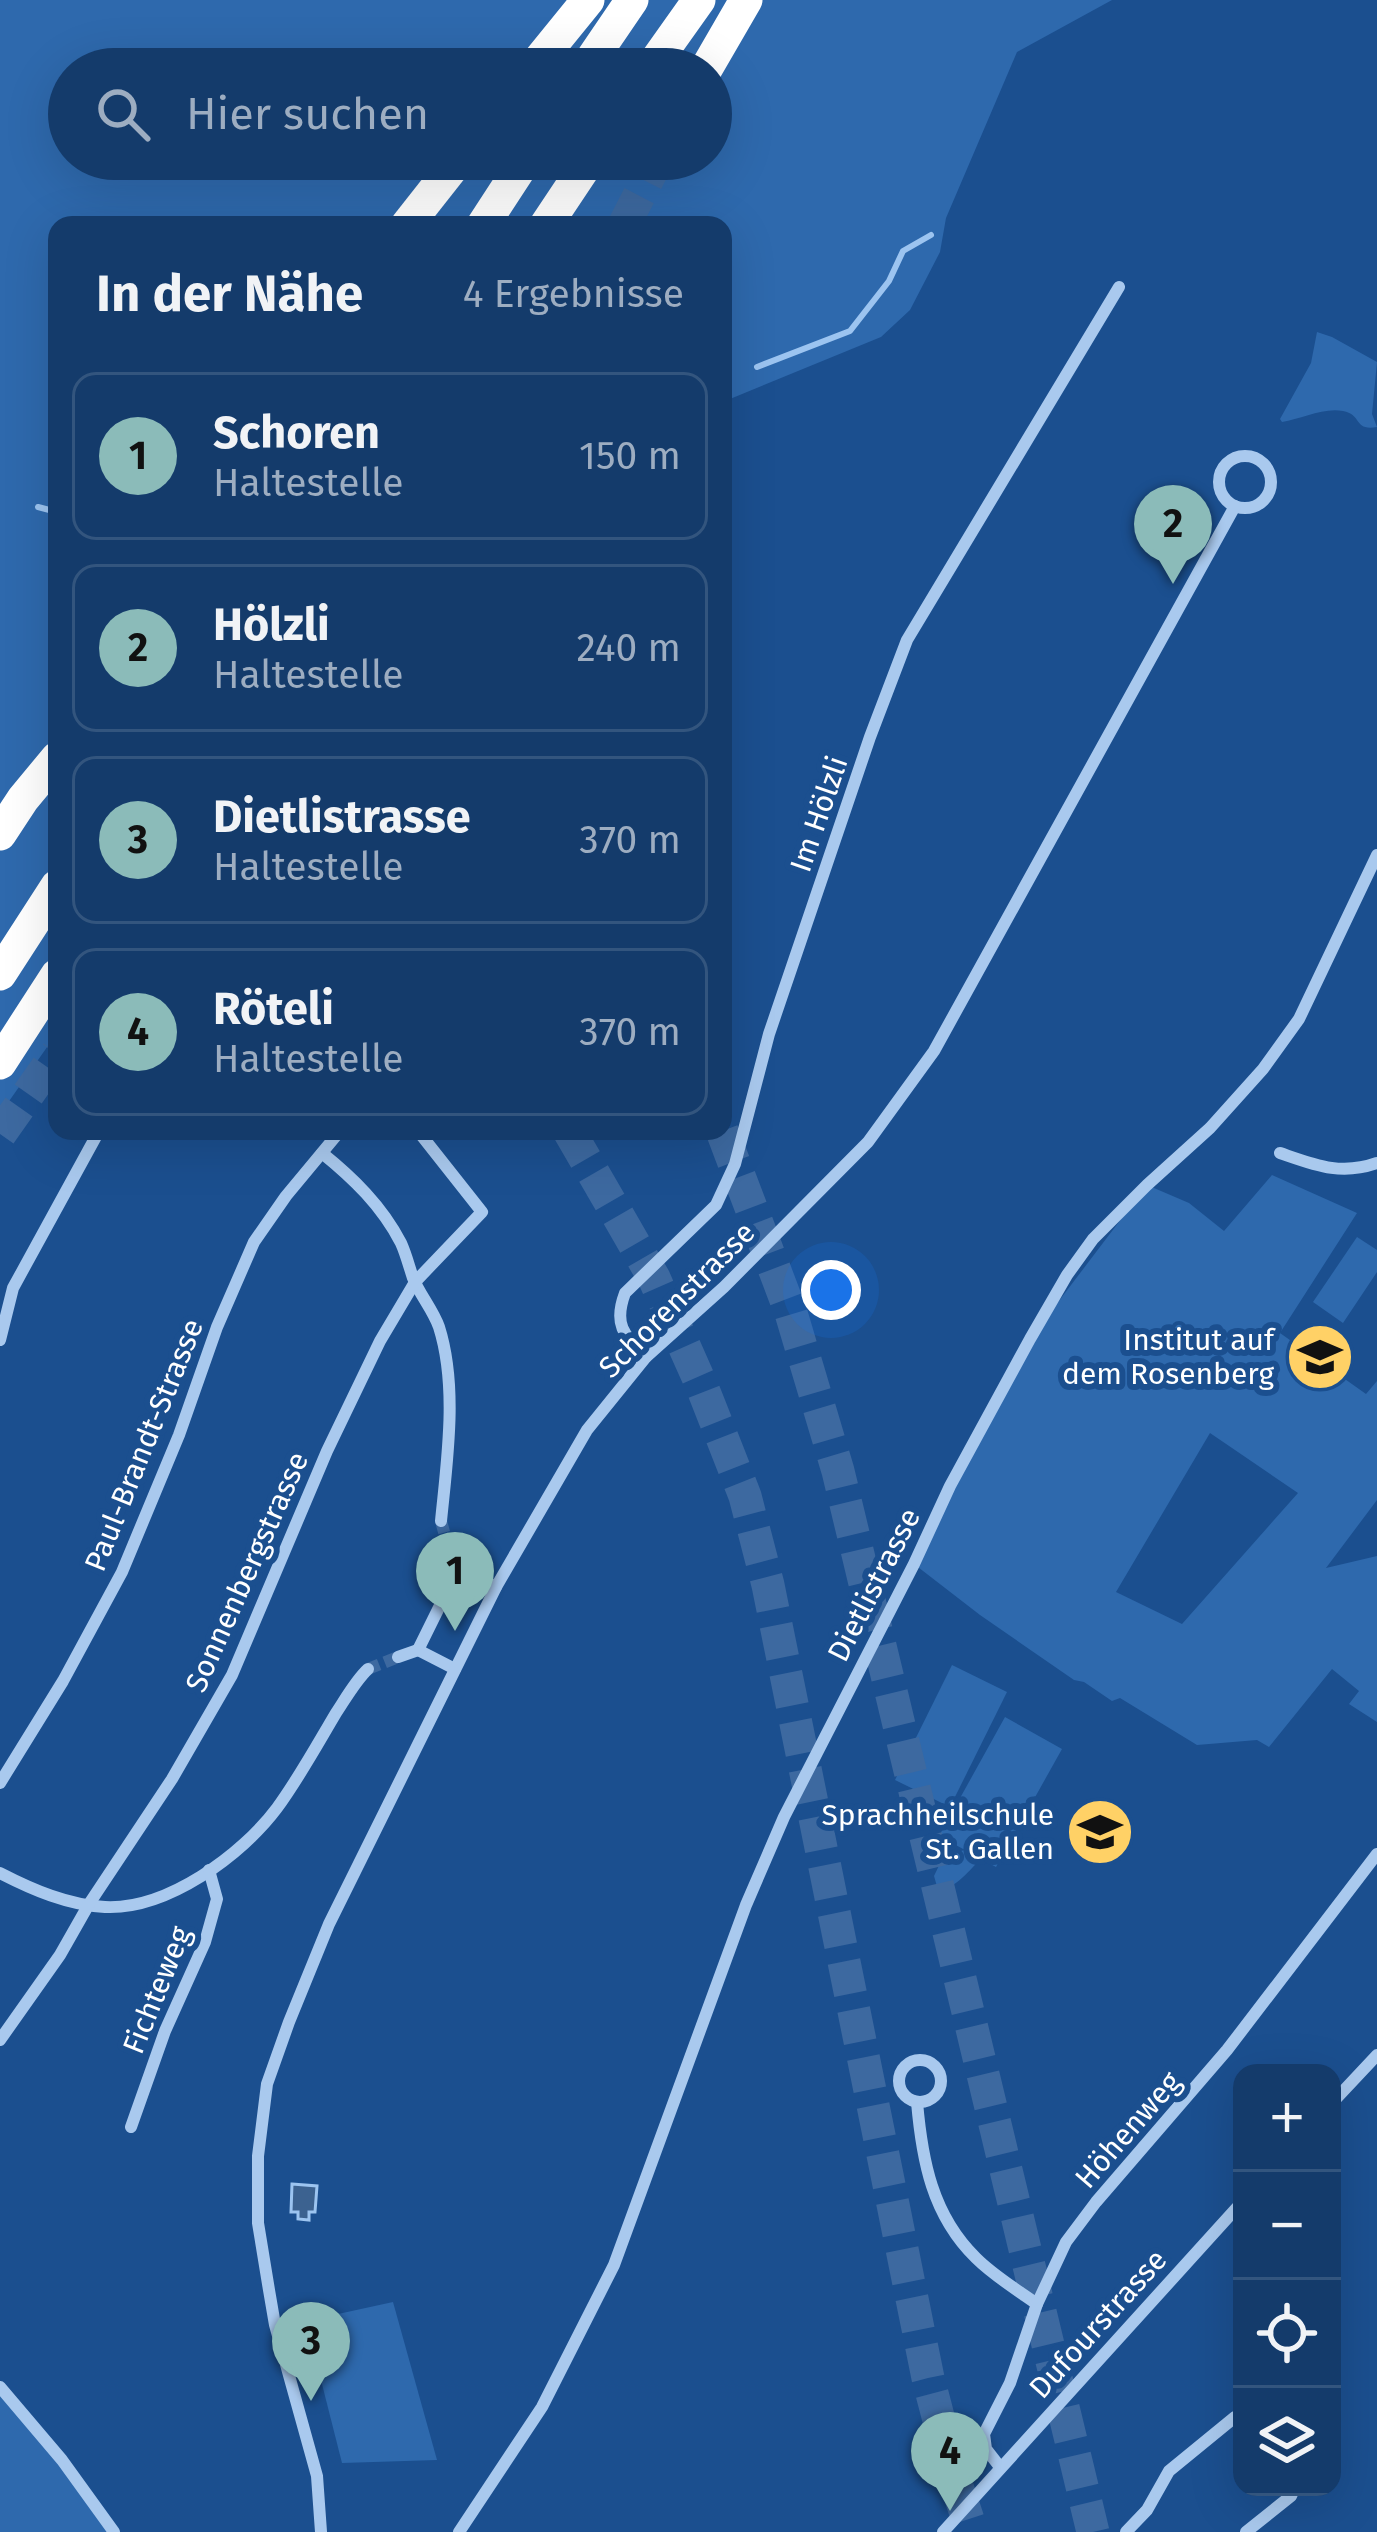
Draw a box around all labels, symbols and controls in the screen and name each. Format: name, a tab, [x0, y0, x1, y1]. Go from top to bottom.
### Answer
search box	[48, 48, 732, 180]
icon: search	[90, 81, 156, 147]
text: Hier suchen	[186, 87, 429, 141]
text: In der Nähe	[96, 263, 363, 325]
text: 4 Ergebnisse	[463, 271, 684, 317]
text: Schoren	[213, 406, 380, 460]
text: 1	[129, 433, 147, 479]
text: 150 m	[579, 433, 681, 479]
text: Haltestelle	[213, 460, 403, 506]
pin: 2	[1134, 485, 1212, 584]
text: Hölzli	[213, 598, 330, 652]
text: 2	[128, 625, 148, 671]
text: 240 m	[576, 625, 681, 671]
text: Haltestelle	[213, 652, 403, 698]
street label: Im Hölzli	[782, 751, 856, 877]
text: Dietlistrasse	[213, 790, 471, 844]
text: 3	[128, 817, 148, 863]
text: 370 m	[579, 817, 681, 863]
text: Haltestelle	[213, 844, 403, 890]
text: Röteli	[213, 982, 334, 1036]
text: 4	[127, 1009, 149, 1055]
text: 370 m	[579, 1009, 681, 1055]
text: Haltestelle	[213, 1036, 403, 1082]
street label: Schorenstrasse	[591, 1214, 763, 1386]
your location	[801, 1260, 861, 1320]
street label: Paul-Brandt-Strasse	[77, 1314, 211, 1576]
place label: Institut auf dem Rosenberg	[1062, 1322, 1276, 1392]
school or university icon: Institut auf dem Rosenberg	[1285, 1322, 1355, 1392]
street label: Sonnenbergstrasse	[178, 1446, 316, 1698]
street label: Dietlistrasse	[820, 1502, 928, 1668]
pin: 1	[416, 1532, 494, 1631]
place label: Sprachheilschule St. Gallen	[822, 1797, 1054, 1867]
school or university icon: Sprachheilschule St. Gallen	[1065, 1797, 1135, 1867]
street label: Fichteweg	[115, 1921, 199, 2059]
street label: Höhenweg	[1068, 2064, 1189, 2196]
map controls	[1233, 2064, 1341, 2496]
button: +	[1233, 2064, 1341, 2172]
button: −	[1233, 2172, 1341, 2280]
street label: Dufourstrasse	[1022, 2242, 1174, 2406]
button: locate	[1233, 2280, 1341, 2388]
pin: 3	[272, 2302, 350, 2401]
button: layers	[1233, 2388, 1341, 2496]
pin: 4	[911, 2412, 989, 2511]

